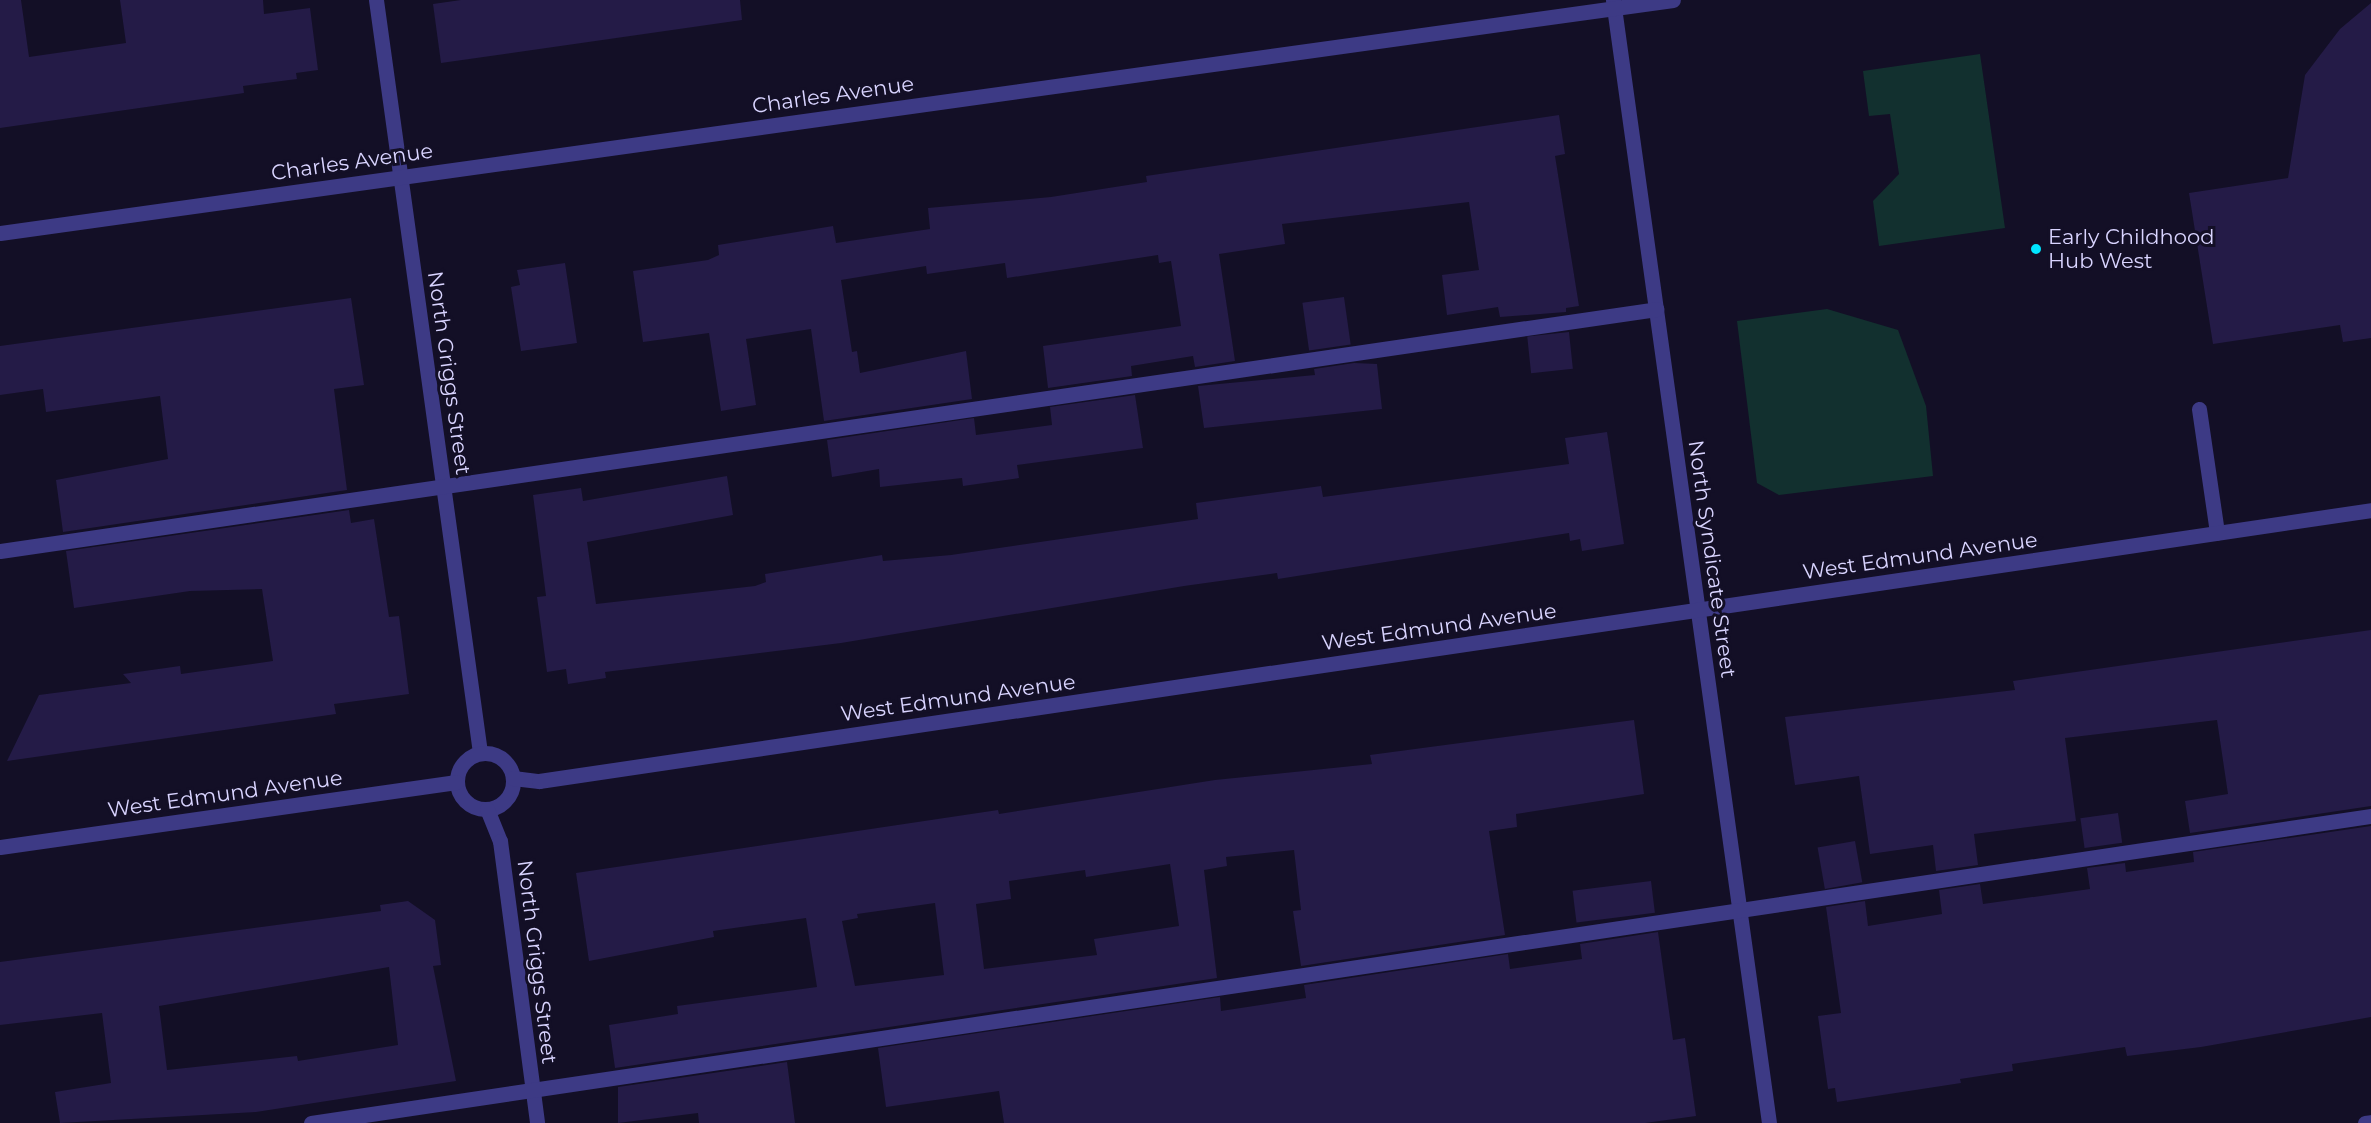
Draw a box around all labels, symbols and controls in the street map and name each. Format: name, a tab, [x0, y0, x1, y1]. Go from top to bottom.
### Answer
street label: Charles Avenue	[751, 71, 915, 119]
street label: Charles Avenue	[270, 138, 434, 186]
place label: Early Childhood Hub West	[2048, 224, 2214, 274]
marker: Early Childhood Hub West	[2029, 242, 2043, 256]
street label: North Griggs Street	[422, 270, 476, 476]
street label: North Syndicate Street	[1683, 439, 1741, 679]
street label: West Edmund Avenue	[1801, 527, 2039, 585]
street label: West Edmund Avenue	[1320, 598, 1558, 656]
street label: West Edmund Avenue	[839, 669, 1077, 727]
street label: West Edmund Avenue	[106, 765, 344, 823]
street label: North Griggs Street	[512, 859, 562, 1065]

